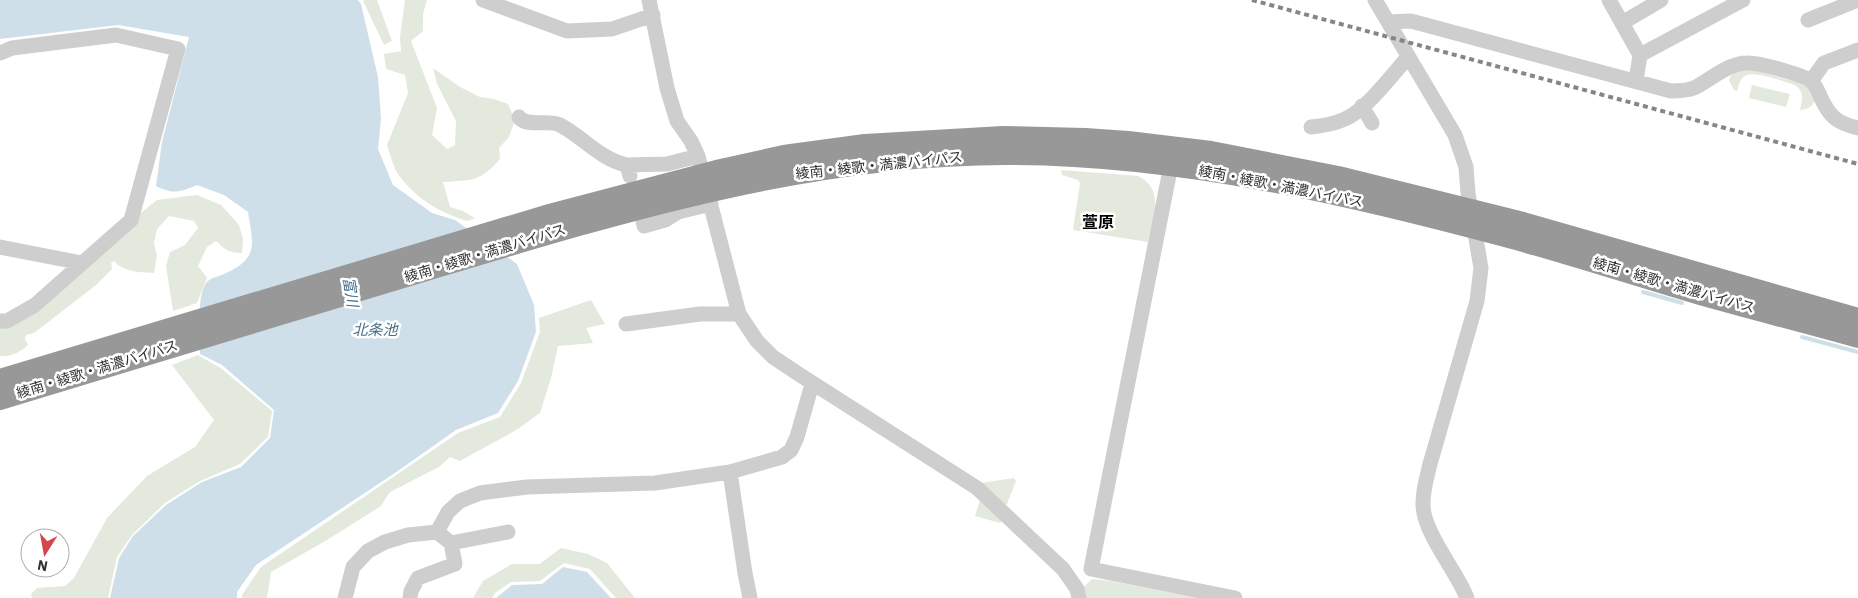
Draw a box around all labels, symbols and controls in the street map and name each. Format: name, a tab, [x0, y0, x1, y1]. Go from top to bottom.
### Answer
street label: 綾南・綾歌・満濃バイパス	[795, 147, 963, 183]
street label: 綾南・綾歌・満濃バイパス	[1197, 161, 1365, 211]
district label: 萱原	[1082, 212, 1114, 232]
street label: 綾南・綾歌・満濃バイパス	[402, 220, 568, 286]
street label: 綾南・綾歌・満濃バイパス	[1591, 253, 1757, 317]
water label: 富川	[339, 276, 363, 310]
water label: 北条池	[352, 320, 399, 339]
street label: 綾南・綾歌・満濃バイパス	[14, 336, 180, 402]
north arrow	[20, 528, 70, 578]
text: N	[36, 556, 49, 576]

